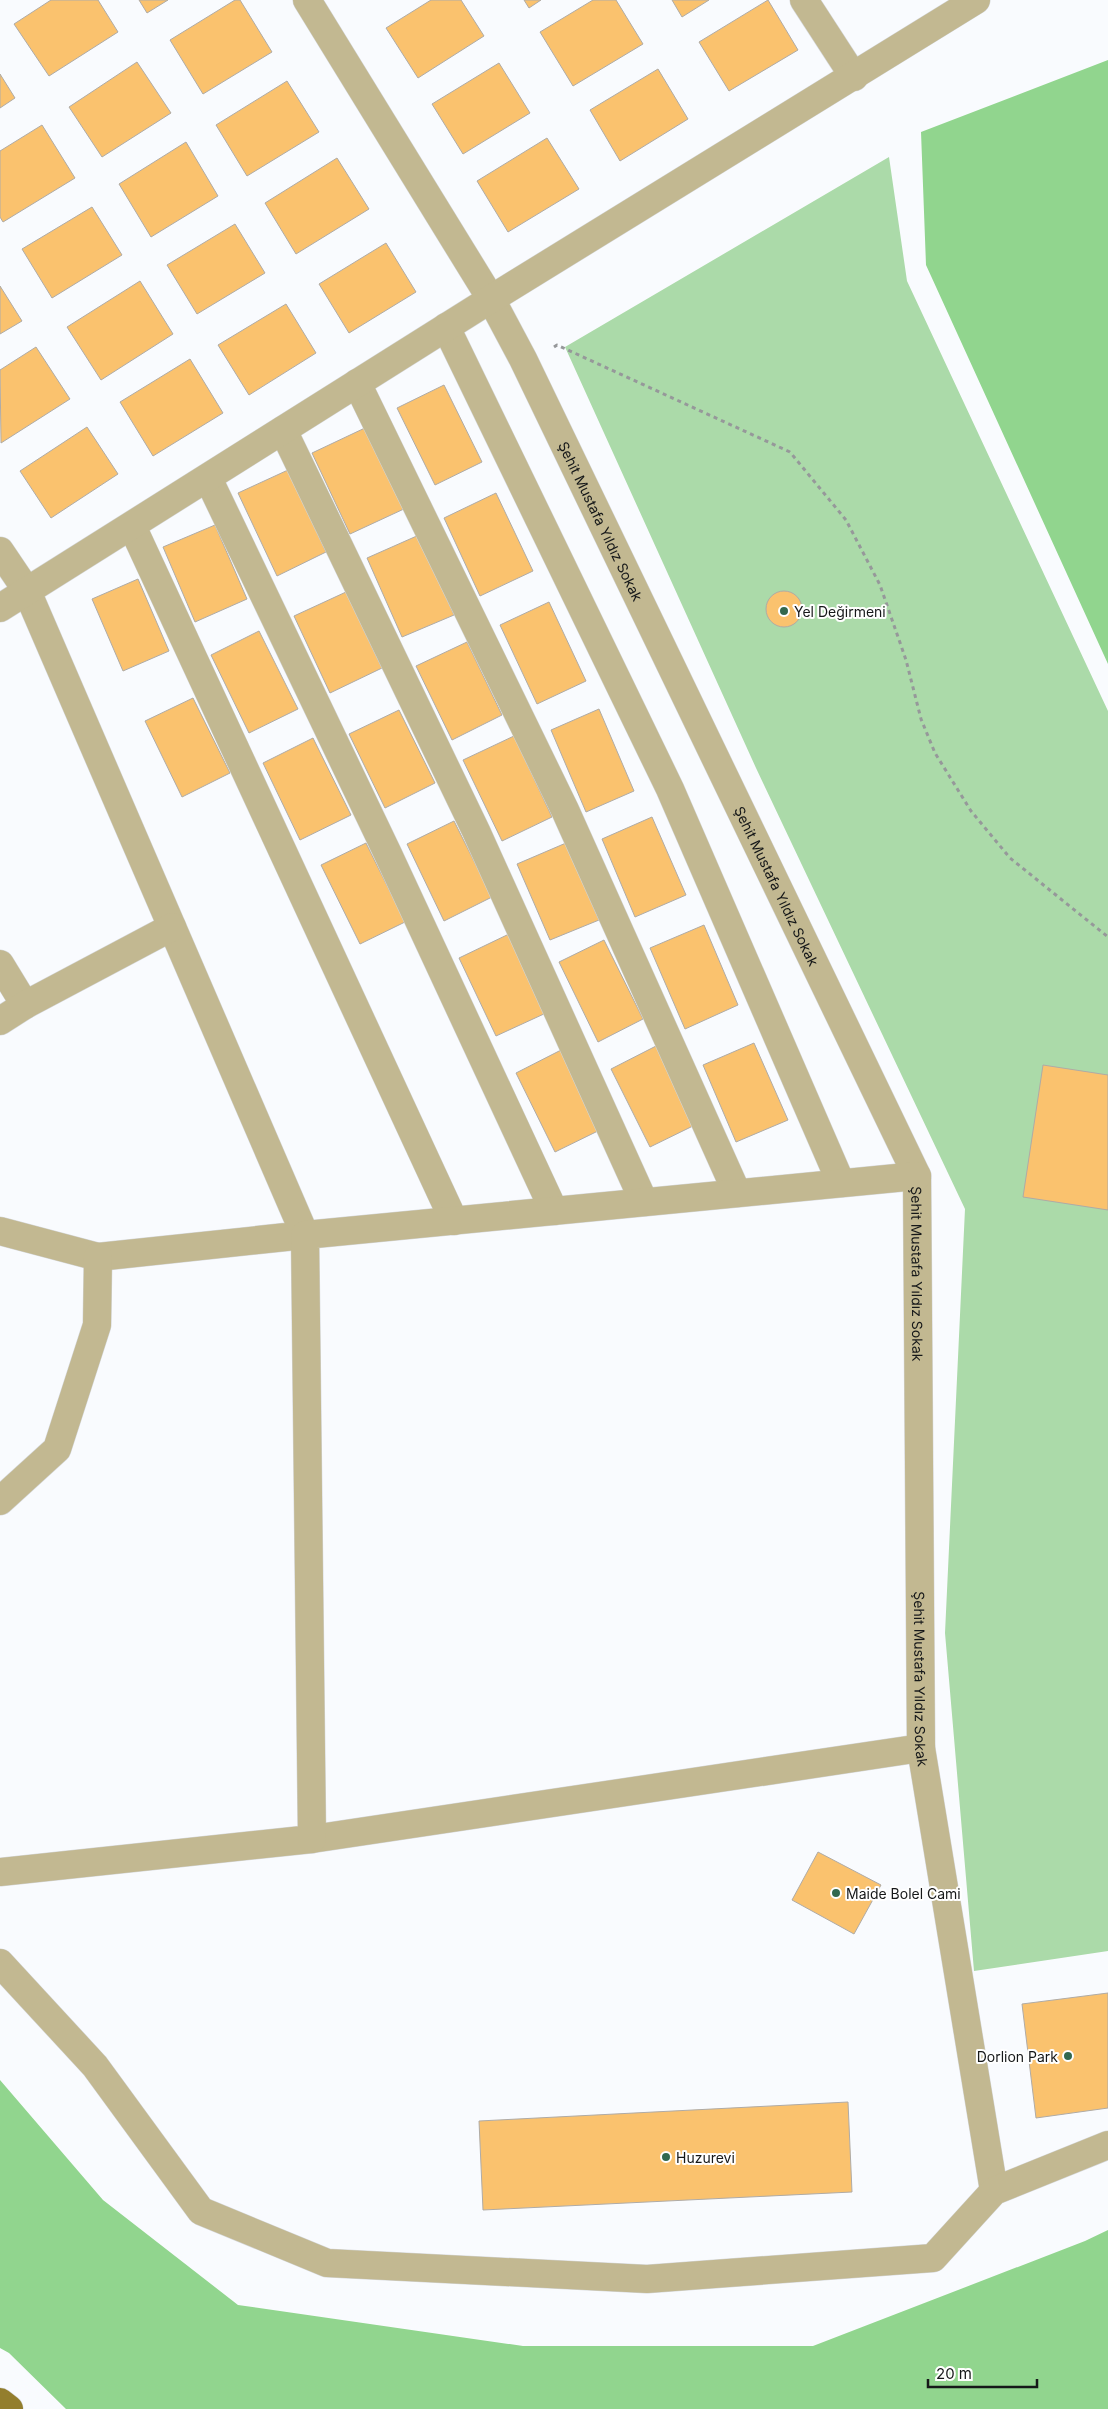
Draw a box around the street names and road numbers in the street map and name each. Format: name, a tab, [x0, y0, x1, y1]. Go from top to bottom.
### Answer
street label: Şehit Mustafa Yıldız Sokak	[555, 438, 647, 604]
street label: Şehit Mustafa Yıldız Sokak	[731, 803, 823, 969]
street label: Şehit Mustafa Yıldız Sokak	[909, 1186, 927, 1362]
street label: Şehit Mustafa Yıldız Sokak	[911, 1591, 932, 1768]

